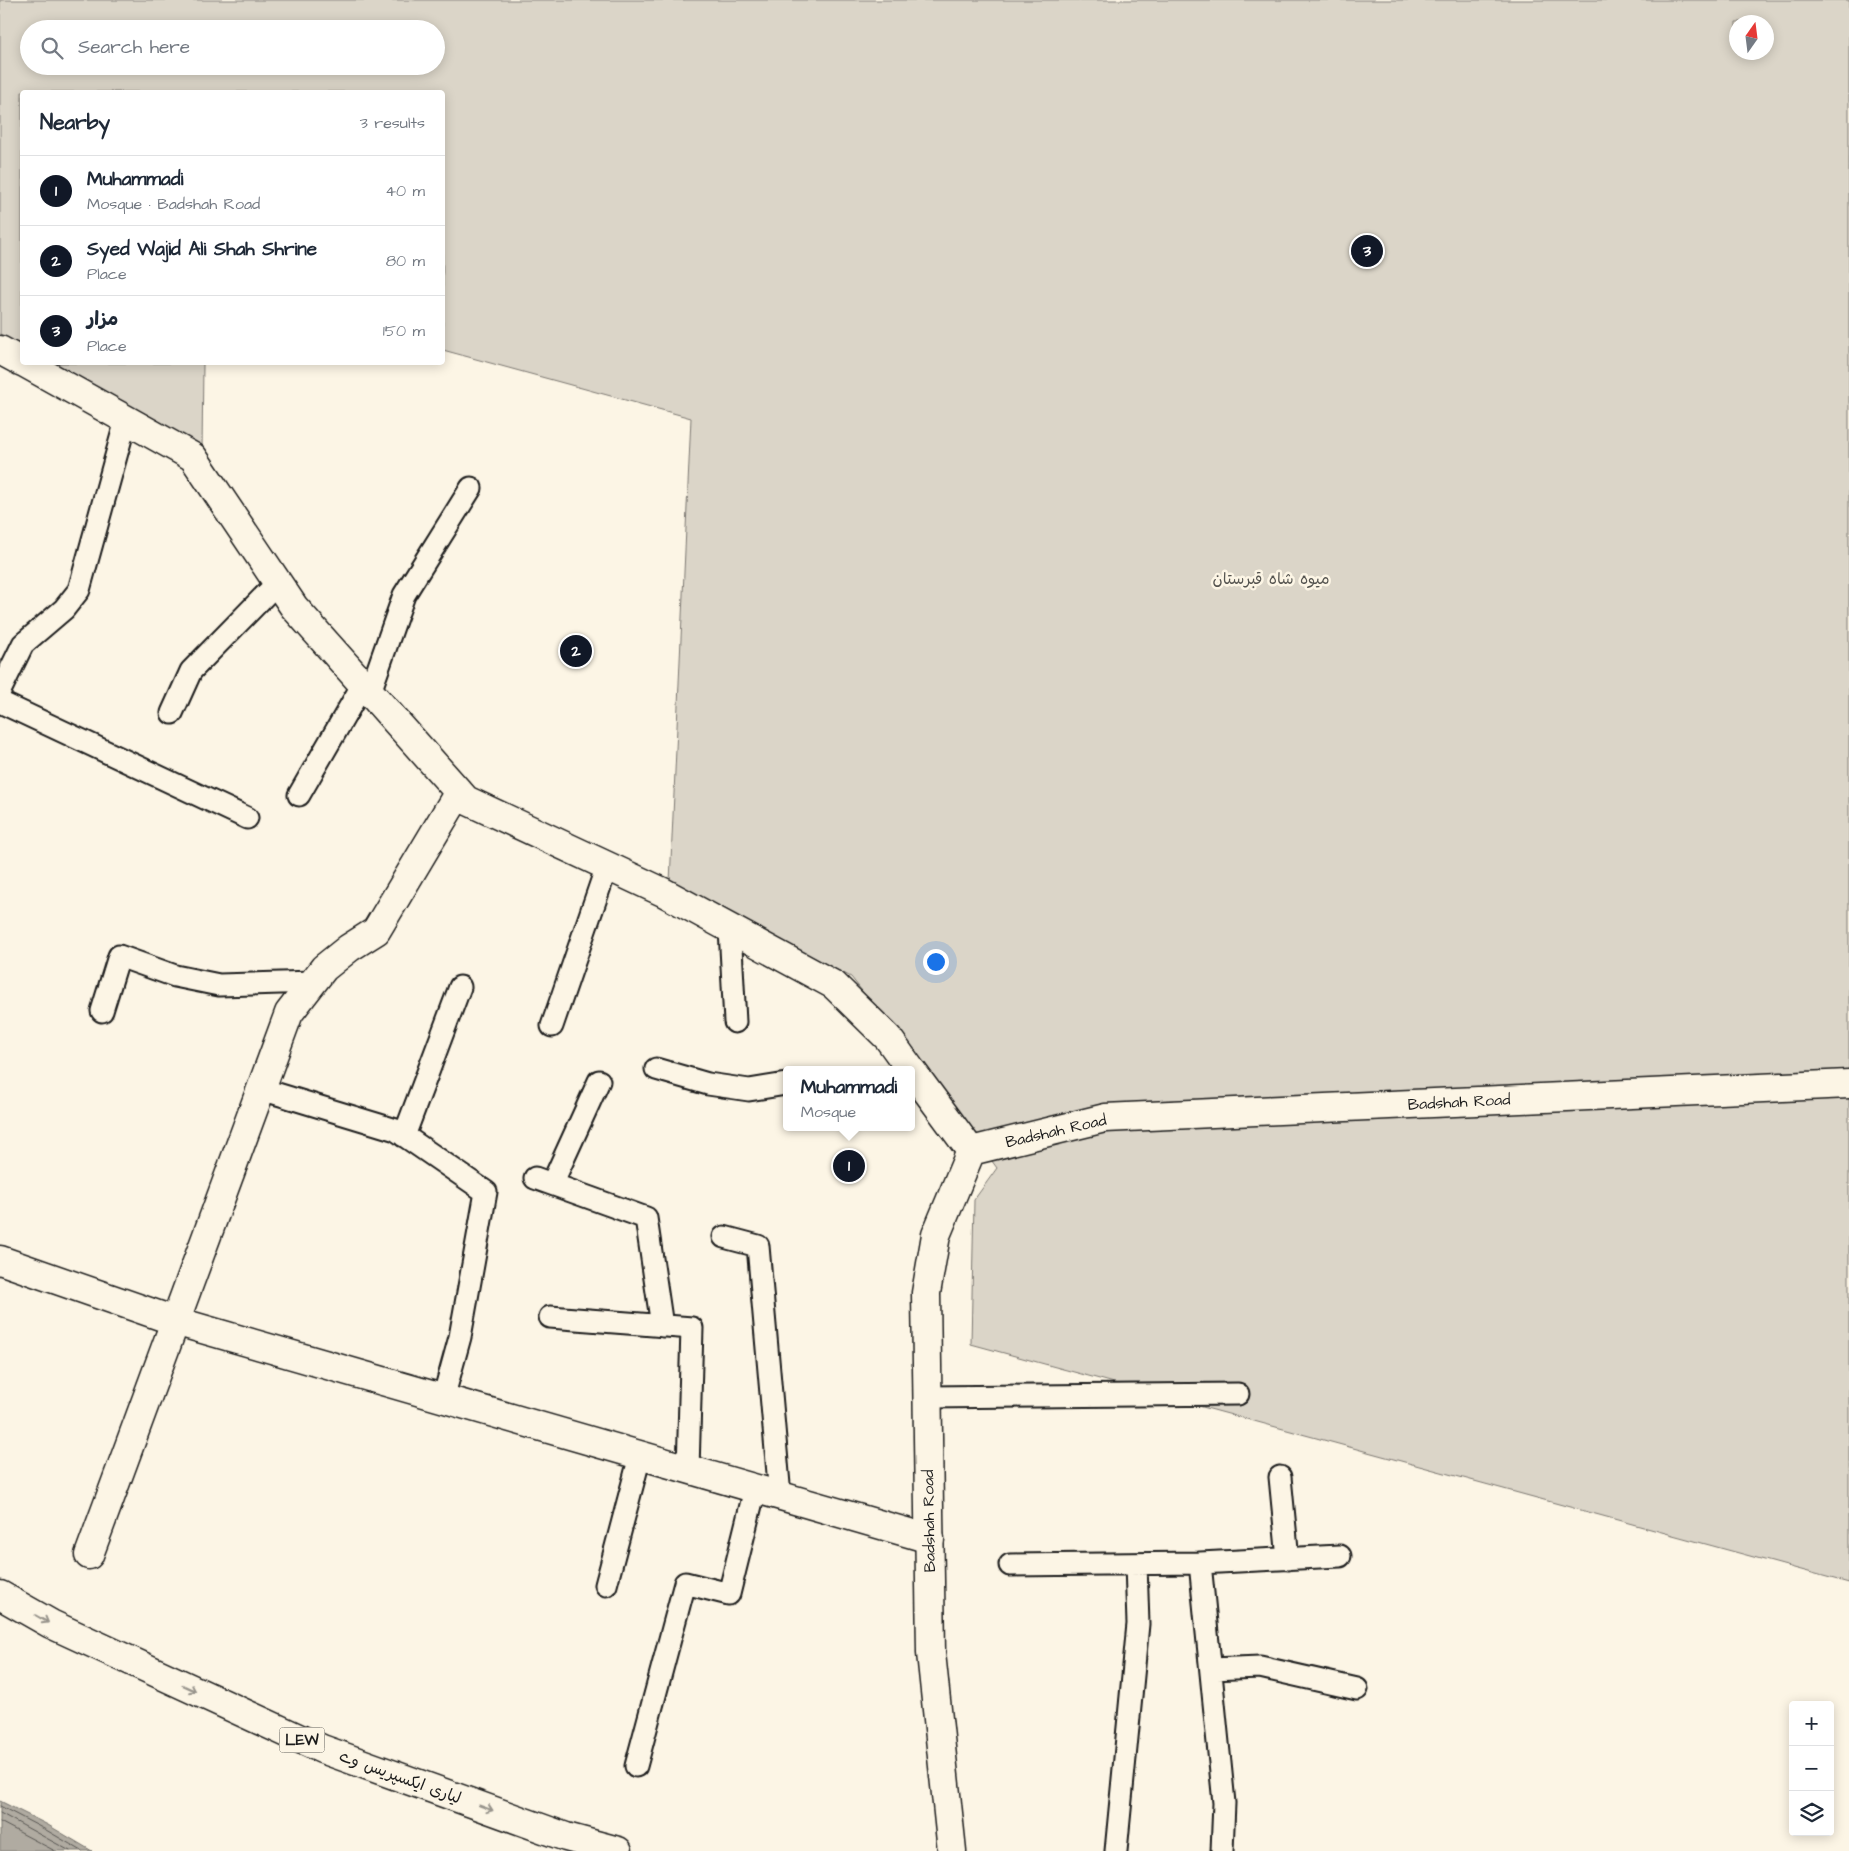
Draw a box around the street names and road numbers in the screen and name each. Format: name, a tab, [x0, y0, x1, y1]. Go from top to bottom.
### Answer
street label: Badshah Road	[1407, 1088, 1511, 1116]
street label: Badshah Road	[1003, 1109, 1109, 1153]
street label: Badshah Road	[917, 1469, 941, 1573]
road number: LEW	[280, 1728, 324, 1752]
street label: لیاری ایکسپریس وے	[336, 1745, 464, 1809]

